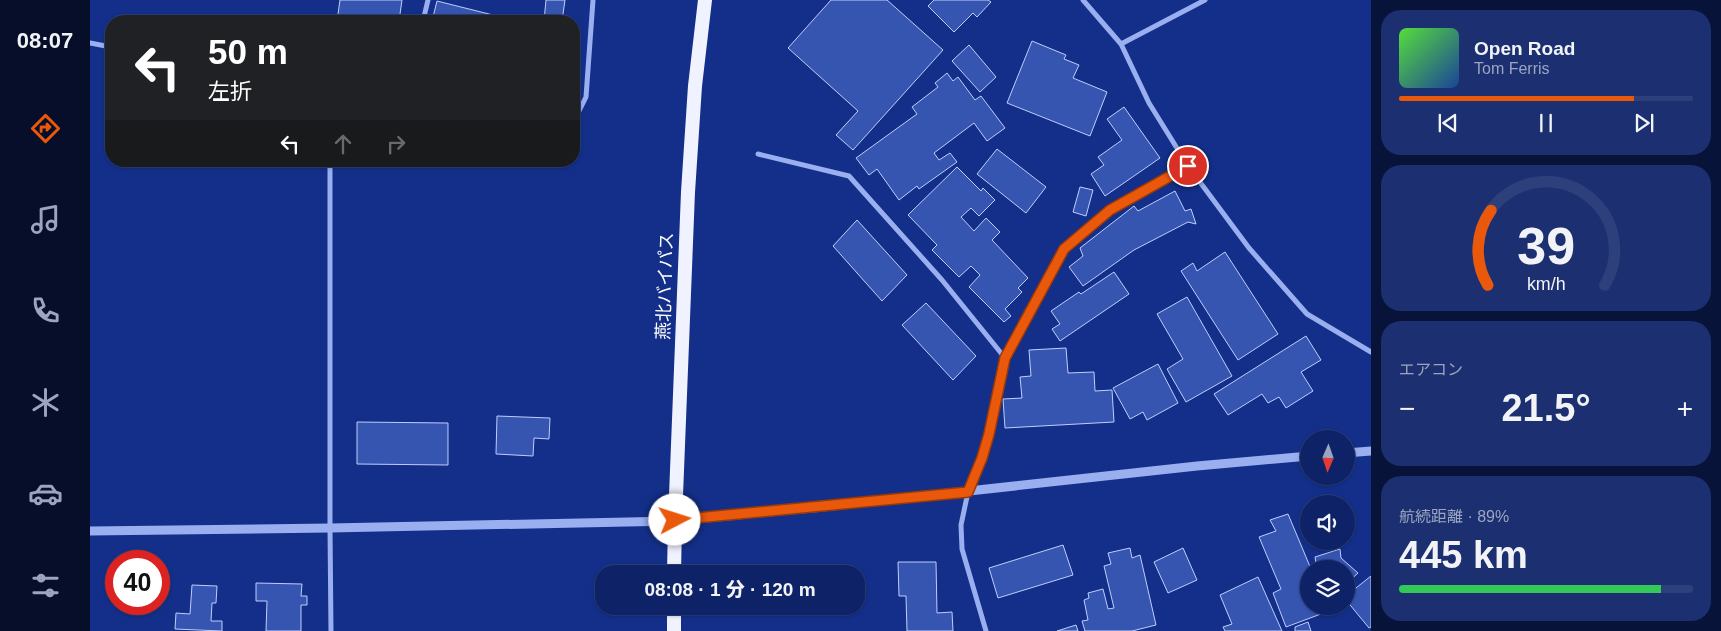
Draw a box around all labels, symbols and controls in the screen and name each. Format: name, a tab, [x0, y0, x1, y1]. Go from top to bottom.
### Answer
text: 08:07	[17, 28, 73, 53]
text: 50 m	[208, 32, 288, 71]
icon: left	[125, 35, 190, 100]
text: Open Road	[1474, 38, 1575, 59]
text: Tom Ferris	[1474, 60, 1550, 77]
text: 左折	[208, 79, 252, 104]
icon: previous	[1434, 109, 1462, 137]
icon: pause	[1532, 109, 1560, 137]
icon: next	[1630, 109, 1658, 137]
icon: directions	[28, 111, 63, 146]
icon: left	[276, 130, 304, 158]
icon: ahead	[329, 130, 357, 158]
icon: right	[382, 130, 410, 158]
pin	[1167, 145, 1209, 187]
icon: arrive	[1174, 152, 1202, 180]
icon: music	[28, 202, 63, 237]
text: 39	[1517, 217, 1575, 275]
street label: 燕北バイパス	[653, 232, 677, 340]
text: km/h	[1527, 274, 1565, 294]
icon: phone	[28, 293, 63, 328]
text: エアコン	[1399, 361, 1463, 378]
icon: climate	[28, 385, 63, 420]
text: 21.5°	[1501, 387, 1591, 429]
text: −	[1399, 393, 1415, 424]
text: +	[1677, 393, 1693, 424]
north arrow	[1300, 430, 1355, 485]
map controls	[1300, 430, 1355, 615]
icon: car	[28, 476, 63, 511]
position arrow	[648, 493, 700, 545]
button: sound	[1300, 495, 1355, 550]
text: 航続距離 · 89%	[1399, 508, 1509, 525]
text: 445 km	[1399, 534, 1528, 576]
speed limit sign: 40	[105, 550, 170, 615]
button: layers	[1300, 560, 1355, 615]
icon: filters	[28, 568, 63, 603]
text: 08:08 · 1 分 · 120 m	[644, 579, 816, 600]

